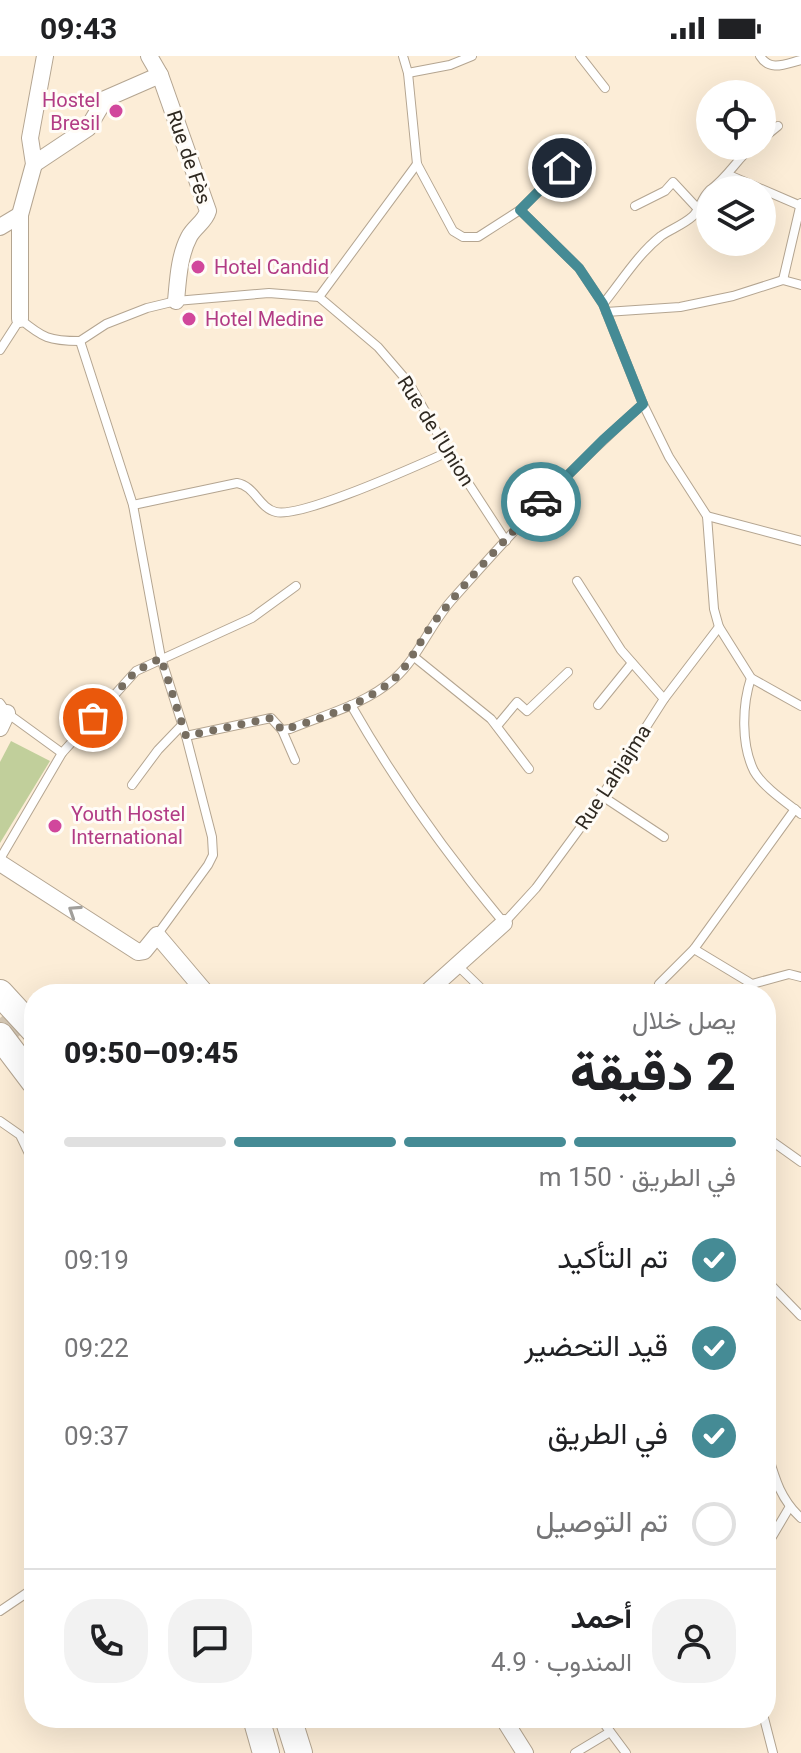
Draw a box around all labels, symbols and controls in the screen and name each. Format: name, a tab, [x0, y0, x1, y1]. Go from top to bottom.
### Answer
text: 09:43	[40, 11, 117, 46]
map controls	[696, 80, 776, 256]
button: locate	[696, 80, 776, 160]
place label: Hostel Bresil	[42, 88, 100, 135]
marker: Hostel Bresil	[107, 102, 125, 120]
street label: Rue de Fès	[162, 107, 216, 207]
pin	[528, 134, 596, 202]
icon: home	[540, 146, 584, 190]
button: layers	[696, 176, 776, 256]
place label: Hotel Candid	[214, 255, 329, 279]
marker: Hotel Candid	[189, 258, 207, 276]
place label: Hotel Medine	[205, 307, 324, 331]
marker: Hotel Medine	[180, 310, 198, 328]
street label: Rue de l'Union	[393, 371, 479, 491]
courier	[501, 462, 581, 542]
icon: car	[519, 480, 563, 524]
pin	[59, 684, 127, 752]
icon: bag	[71, 696, 115, 740]
street label: Rue Lahjajma	[570, 720, 656, 834]
place label: Youth Hostel International	[71, 802, 185, 849]
marker: Youth Hostel International	[46, 817, 64, 835]
one-way arrow	[68, 905, 83, 920]
text: يصل خلال	[632, 1005, 736, 1035]
text: 09:45–09:50	[64, 1035, 239, 1070]
text: 2 دقيقة	[570, 1042, 736, 1103]
text: في الطريق · 150 m	[539, 1162, 736, 1192]
icon: check	[692, 1238, 736, 1282]
text: تم التأكيد	[557, 1240, 668, 1275]
text: 09:19	[64, 1245, 129, 1275]
icon: check	[692, 1326, 736, 1370]
text: قيد التحضير	[524, 1328, 668, 1363]
text: 09:22	[64, 1333, 129, 1363]
icon: check	[692, 1414, 736, 1458]
text: في الطريق	[547, 1416, 668, 1451]
text: 09:37	[64, 1421, 129, 1451]
text: تم التوصيل	[536, 1504, 668, 1539]
button: phone	[64, 1599, 148, 1683]
button: chat	[168, 1599, 252, 1683]
button: person	[652, 1599, 736, 1683]
text: أحمد	[570, 1600, 632, 1635]
text: المندوب · 4.9	[491, 1647, 632, 1677]

